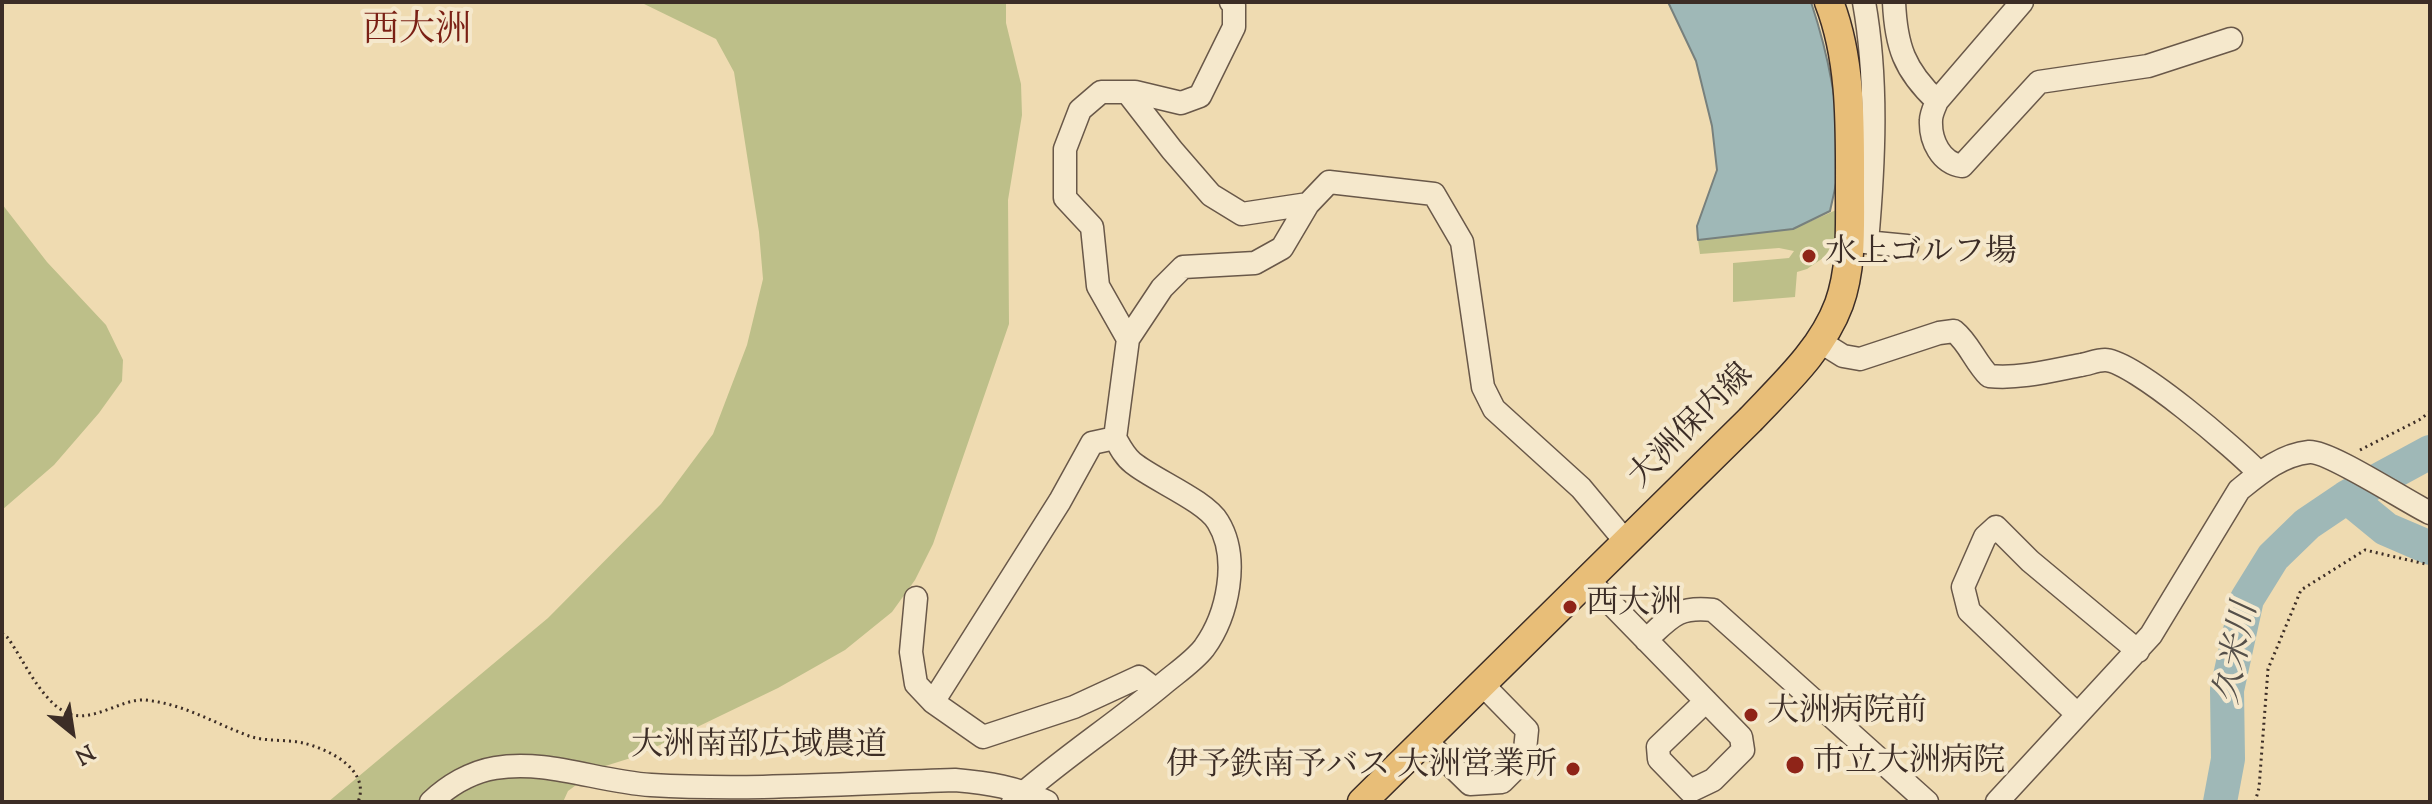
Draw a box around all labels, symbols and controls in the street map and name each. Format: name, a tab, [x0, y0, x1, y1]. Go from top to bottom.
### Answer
district label: 西大洲	[363, 12, 471, 56]
place label: 水上ゴルフ場	[1825, 237, 2017, 275]
marker: 水上ゴルフ場	[1800, 247, 1818, 265]
street label: 大洲保内線	[1623, 358, 1763, 498]
place label: 西大洲	[1586, 588, 1682, 626]
marker: 西大洲	[1561, 598, 1579, 616]
water label: 久米川	[2210, 600, 2270, 708]
north arrow	[32, 692, 112, 772]
place label: 大洲病院前	[1767, 696, 1927, 734]
marker: 大洲病院前	[1742, 706, 1760, 724]
street label: 大洲南部広域農道	[631, 730, 887, 768]
text: N	[68, 735, 100, 771]
place label: 市立大洲病院	[1813, 746, 2005, 784]
place label: 伊予鉄南予バス 大洲営業所	[1166, 750, 1557, 788]
marker: 市立大洲病院	[1784, 754, 1806, 776]
marker: 伊予鉄南予バス 大洲営業所	[1564, 760, 1582, 778]

